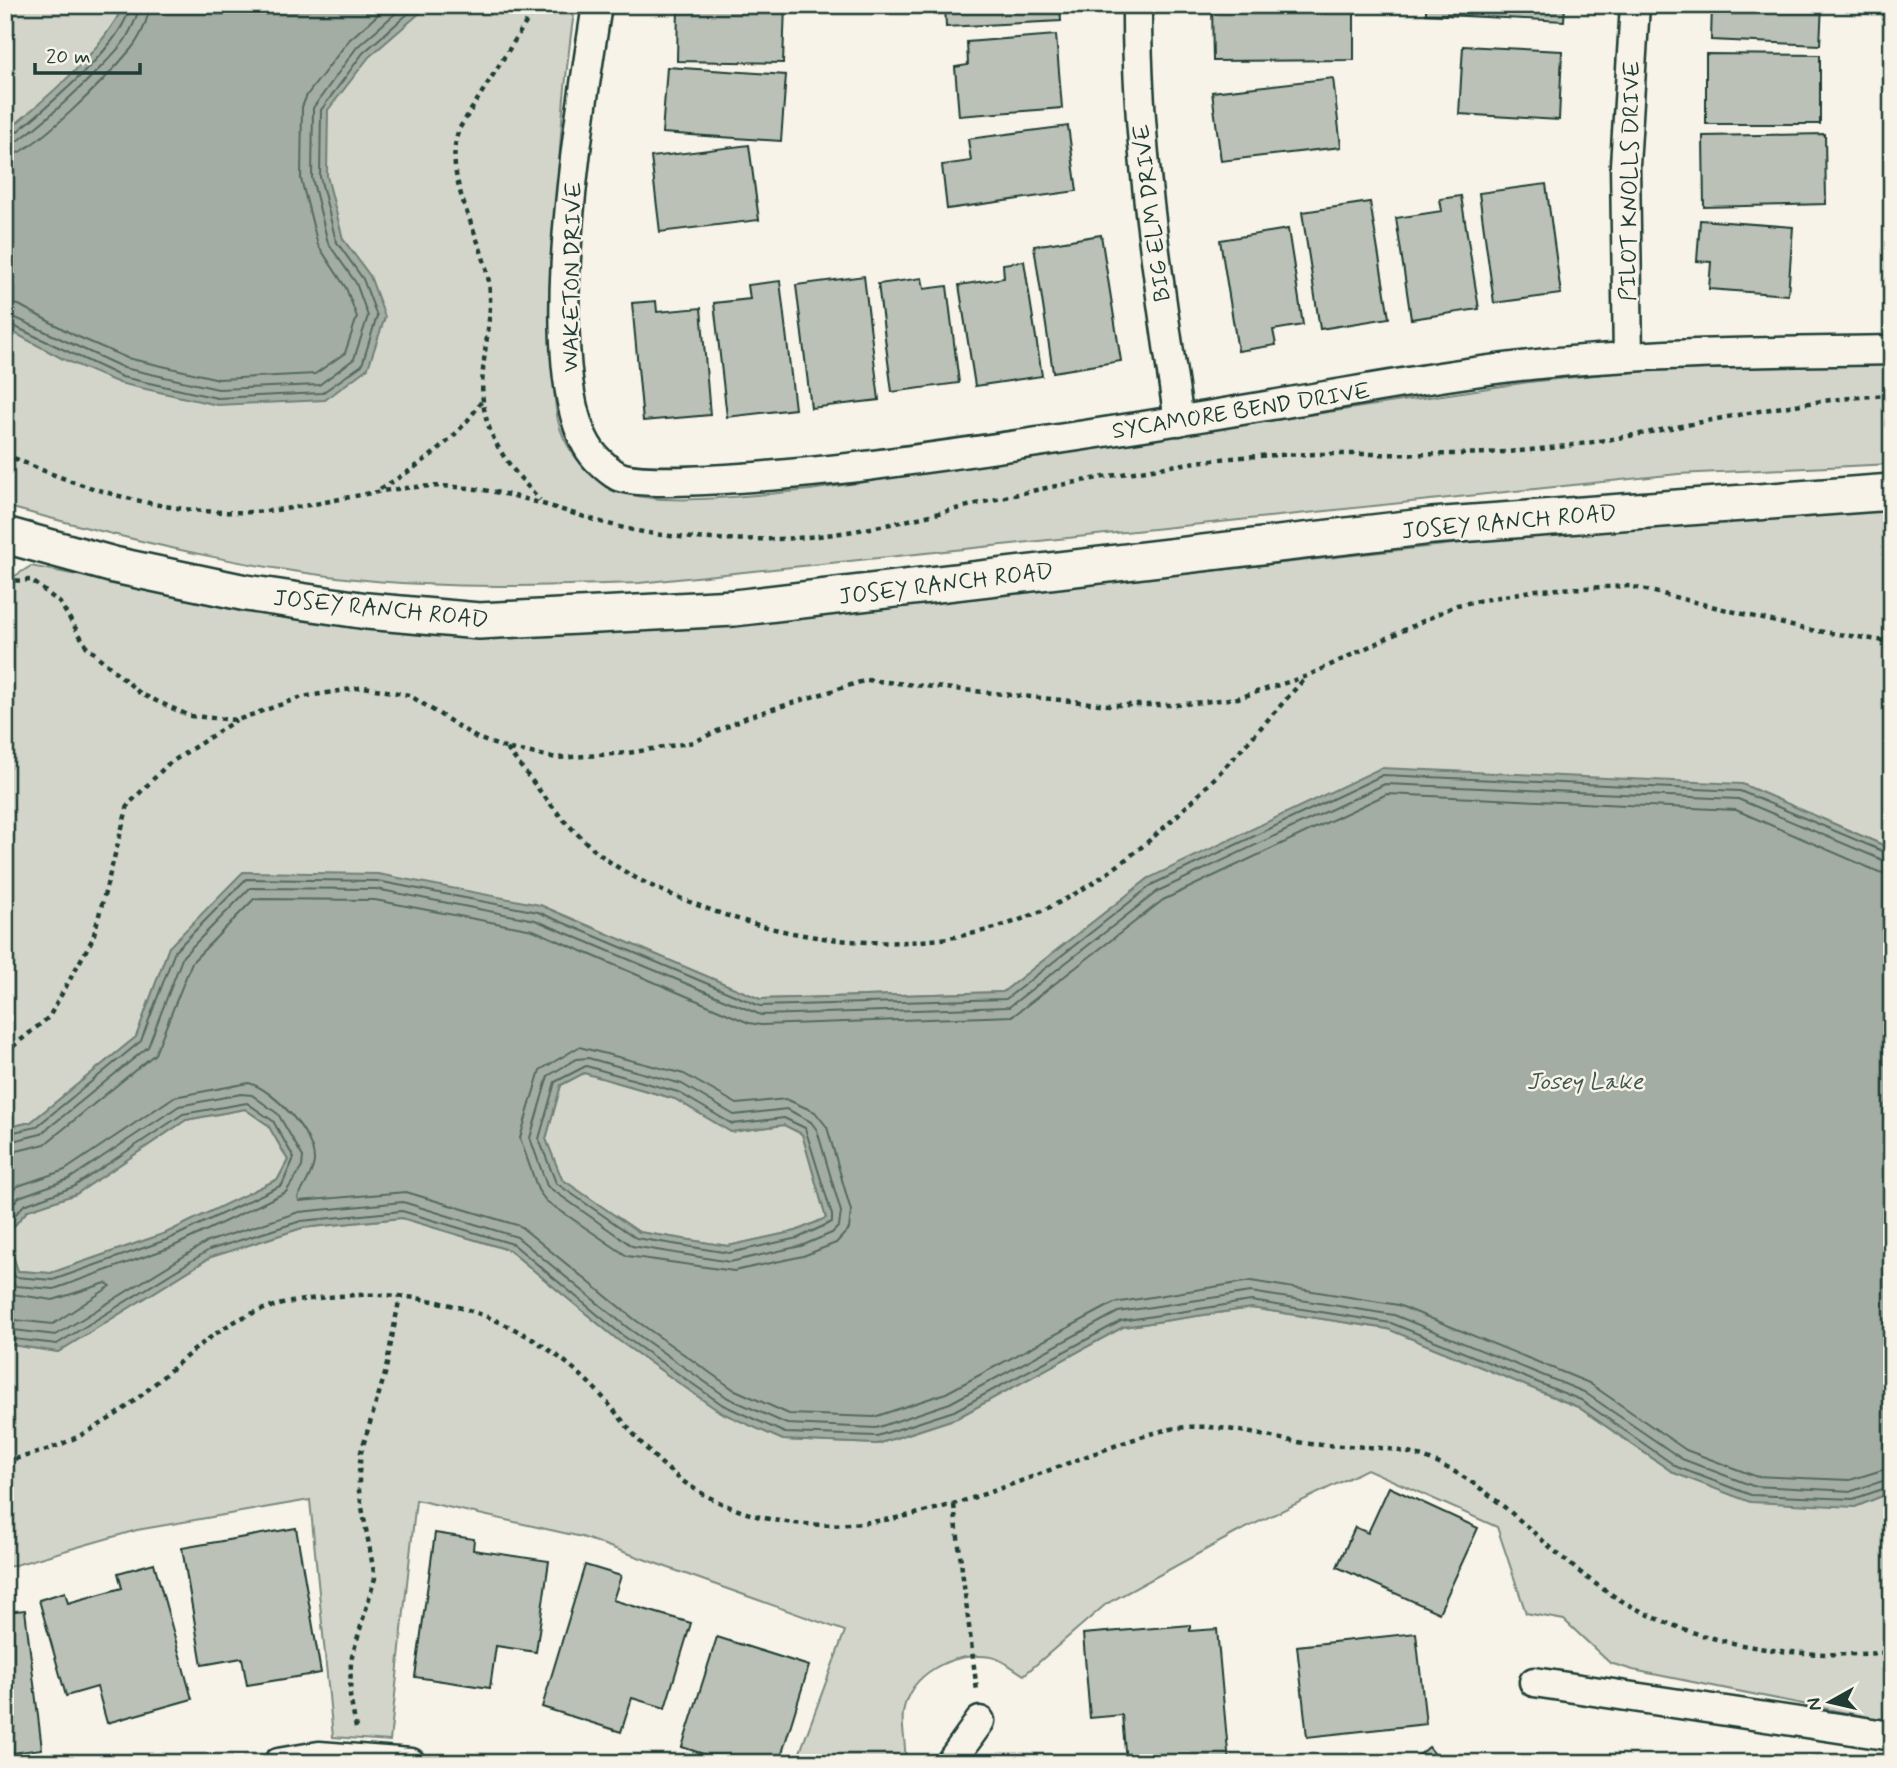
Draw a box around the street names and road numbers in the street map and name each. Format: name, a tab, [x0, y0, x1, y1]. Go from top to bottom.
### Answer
street label: PILOT KNOLLS DRIVE	[1614, 61, 1648, 302]
street label: BIG ELM DRIVE	[1127, 122, 1179, 303]
street label: WAKETON DRIVE	[556, 182, 590, 373]
street label: SYCAMORE BEND DRIVE	[1110, 377, 1373, 447]
street label: JOSEY RANCH ROAD	[1400, 499, 1618, 547]
street label: JOSEY RANCH ROAD	[837, 557, 1055, 613]
street label: JOSEY RANCH ROAD	[272, 584, 490, 636]

